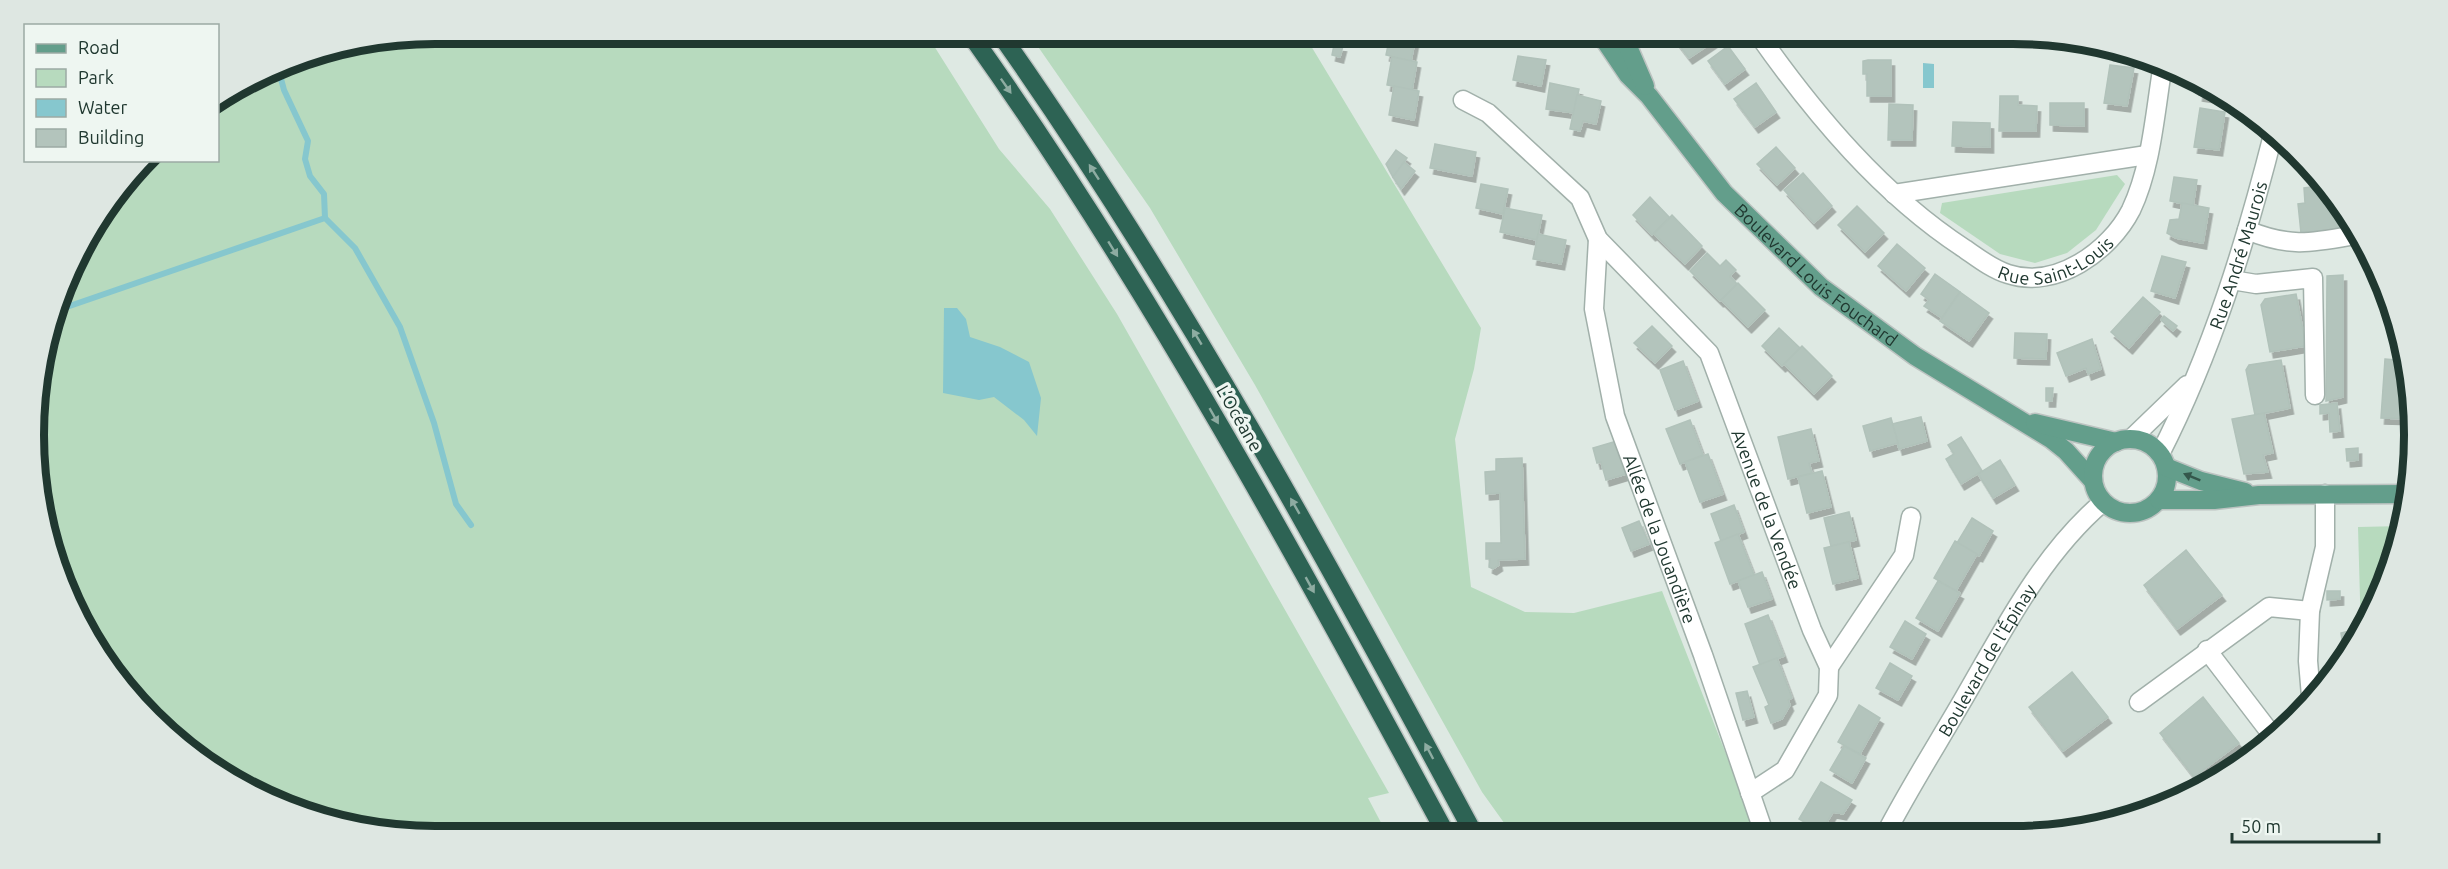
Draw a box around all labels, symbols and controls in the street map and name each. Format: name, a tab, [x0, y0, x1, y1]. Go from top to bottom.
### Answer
legend	[24, 24, 219, 162]
text: Road	[78, 37, 120, 57]
text: Park	[78, 67, 114, 87]
one-way arrow	[1000, 77, 1012, 93]
text: Water	[78, 97, 128, 117]
text: Building	[78, 127, 144, 147]
one-way arrow	[1089, 164, 1100, 180]
street label: Rue André Maurois	[2205, 179, 2270, 332]
street label: Boulevard Louis Fouchard	[1731, 199, 1901, 350]
street label: Rue Saint-Louis	[1995, 232, 2117, 288]
one-way arrow	[1108, 241, 1119, 257]
one-way arrow	[1192, 329, 1203, 345]
street label: L’Océane	[1213, 381, 1267, 455]
one-way arrow	[1209, 407, 1219, 424]
street label: Avenue de la Vendée	[1728, 427, 1806, 592]
street label: Allée de la Jouandière	[1620, 451, 1700, 626]
one-way arrow	[2182, 472, 2200, 482]
one-way arrow	[1290, 497, 1300, 514]
one-way arrow	[1305, 577, 1315, 594]
street label: Boulevard de l'Épinay	[1934, 580, 2039, 740]
one-way arrow	[1424, 742, 1434, 759]
scale bar	[2232, 806, 2379, 844]
text: 50 m	[2241, 816, 2281, 836]

